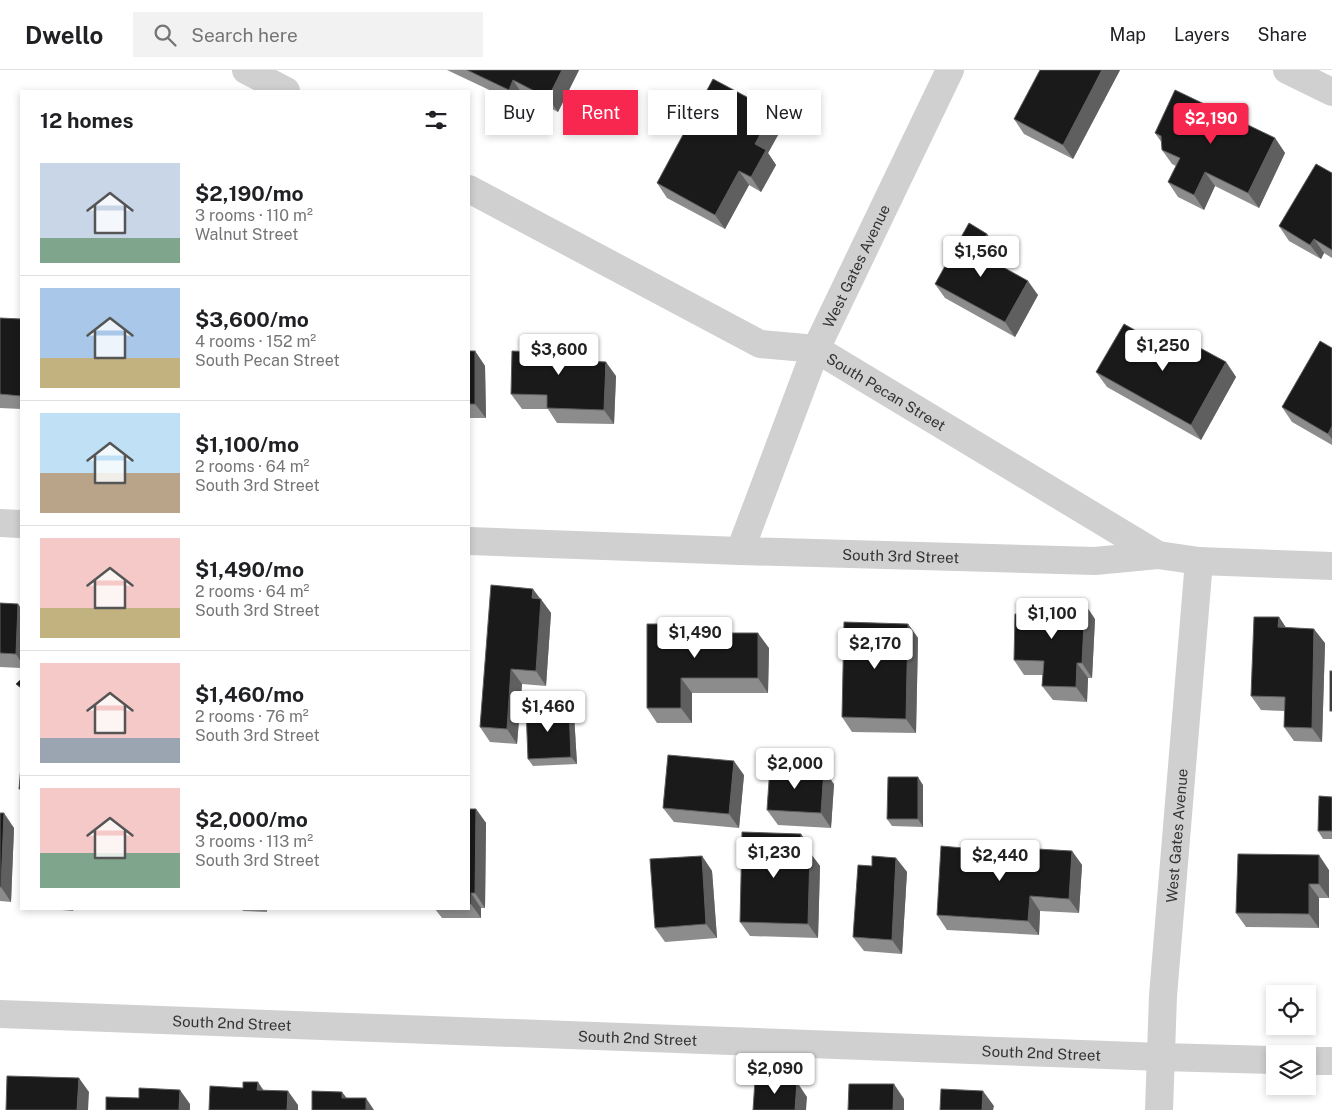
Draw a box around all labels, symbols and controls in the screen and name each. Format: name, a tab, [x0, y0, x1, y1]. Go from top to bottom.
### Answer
search box	[133, 12, 483, 57]
text: Dwello	[25, 21, 103, 49]
icon: search	[151, 21, 179, 49]
text: Search here	[191, 24, 298, 46]
text: Map	[1110, 24, 1146, 45]
text: Layers	[1174, 24, 1230, 45]
text: Share	[1258, 24, 1307, 45]
chip: Buy	[485, 90, 553, 135]
chip: Rent	[563, 90, 638, 135]
chip: Filters	[648, 90, 737, 135]
chip: New	[747, 90, 821, 135]
pin: $2,190	[1170, 102, 1252, 145]
icon: filters	[422, 106, 450, 134]
text: 12 homes	[40, 108, 134, 133]
text: $2,190	[1184, 109, 1238, 128]
text: $2,190/mo	[195, 181, 304, 206]
icon: home	[80, 183, 140, 243]
street label: West Gates Avenue	[819, 201, 893, 330]
text: 3 rooms · 110 m²	[195, 206, 313, 225]
text: Walnut Street	[195, 225, 299, 244]
pin: $1,560	[940, 236, 1022, 278]
text: $1,560	[954, 242, 1008, 261]
text: $3,600/mo	[195, 307, 309, 332]
icon: home	[80, 308, 140, 368]
pin: $1,250	[1122, 330, 1204, 372]
text: 4 rooms · 152 m²	[195, 332, 316, 351]
pin: $3,600	[518, 334, 600, 376]
text: $1,250	[1136, 336, 1190, 355]
text: $3,600	[530, 340, 588, 359]
street label: South Pecan Street	[824, 349, 949, 434]
text: South Pecan Street	[195, 351, 340, 370]
text: $1,100/mo	[195, 432, 299, 457]
icon: home	[80, 433, 140, 493]
text: 2 rooms · 64 m²	[195, 457, 309, 476]
text: South 3rd Street	[195, 476, 320, 495]
street label: South 3rd Street	[842, 545, 960, 566]
text: $1,490/mo	[195, 557, 304, 582]
icon: home	[80, 558, 140, 618]
text: 2 rooms · 64 m²	[195, 582, 309, 601]
pin: $1,100	[1011, 598, 1093, 640]
text: South 3rd Street	[195, 601, 320, 620]
text: $1,100	[1027, 604, 1077, 623]
pin: $1,490	[654, 616, 736, 659]
text: $1,490	[668, 623, 722, 642]
pin: $2,170	[834, 628, 916, 670]
text: $2,170	[849, 634, 901, 653]
text: $1,460/mo	[195, 682, 304, 707]
icon: home	[80, 683, 140, 743]
pin: $1,460	[507, 690, 589, 733]
text: $1,460	[521, 697, 575, 716]
text: 2 rooms · 76 m²	[195, 707, 309, 726]
text: South 3rd Street	[195, 726, 320, 745]
pin: $2,000	[754, 748, 836, 790]
text: $2,000	[767, 754, 823, 773]
street label: West Gates Avenue	[1162, 768, 1190, 904]
text: $2,000/mo	[195, 807, 308, 832]
icon: home	[80, 808, 140, 868]
text: 3 rooms · 113 m²	[195, 832, 313, 851]
pin: $1,230	[733, 836, 815, 879]
pin: $2,440	[959, 840, 1041, 882]
text: $1,230	[747, 843, 801, 862]
text: $2,440	[972, 846, 1028, 865]
text: South 3rd Street	[195, 851, 320, 870]
map controls	[1266, 985, 1316, 1095]
button: locate	[1266, 985, 1316, 1035]
street label: South 2nd Street	[172, 1012, 292, 1033]
street label: South 2nd Street	[578, 1027, 698, 1048]
street label: South 2nd Street	[981, 1042, 1101, 1063]
button: layers	[1266, 1045, 1316, 1095]
pin: $2,090	[734, 1052, 816, 1095]
text: $2,090	[747, 1059, 803, 1078]

